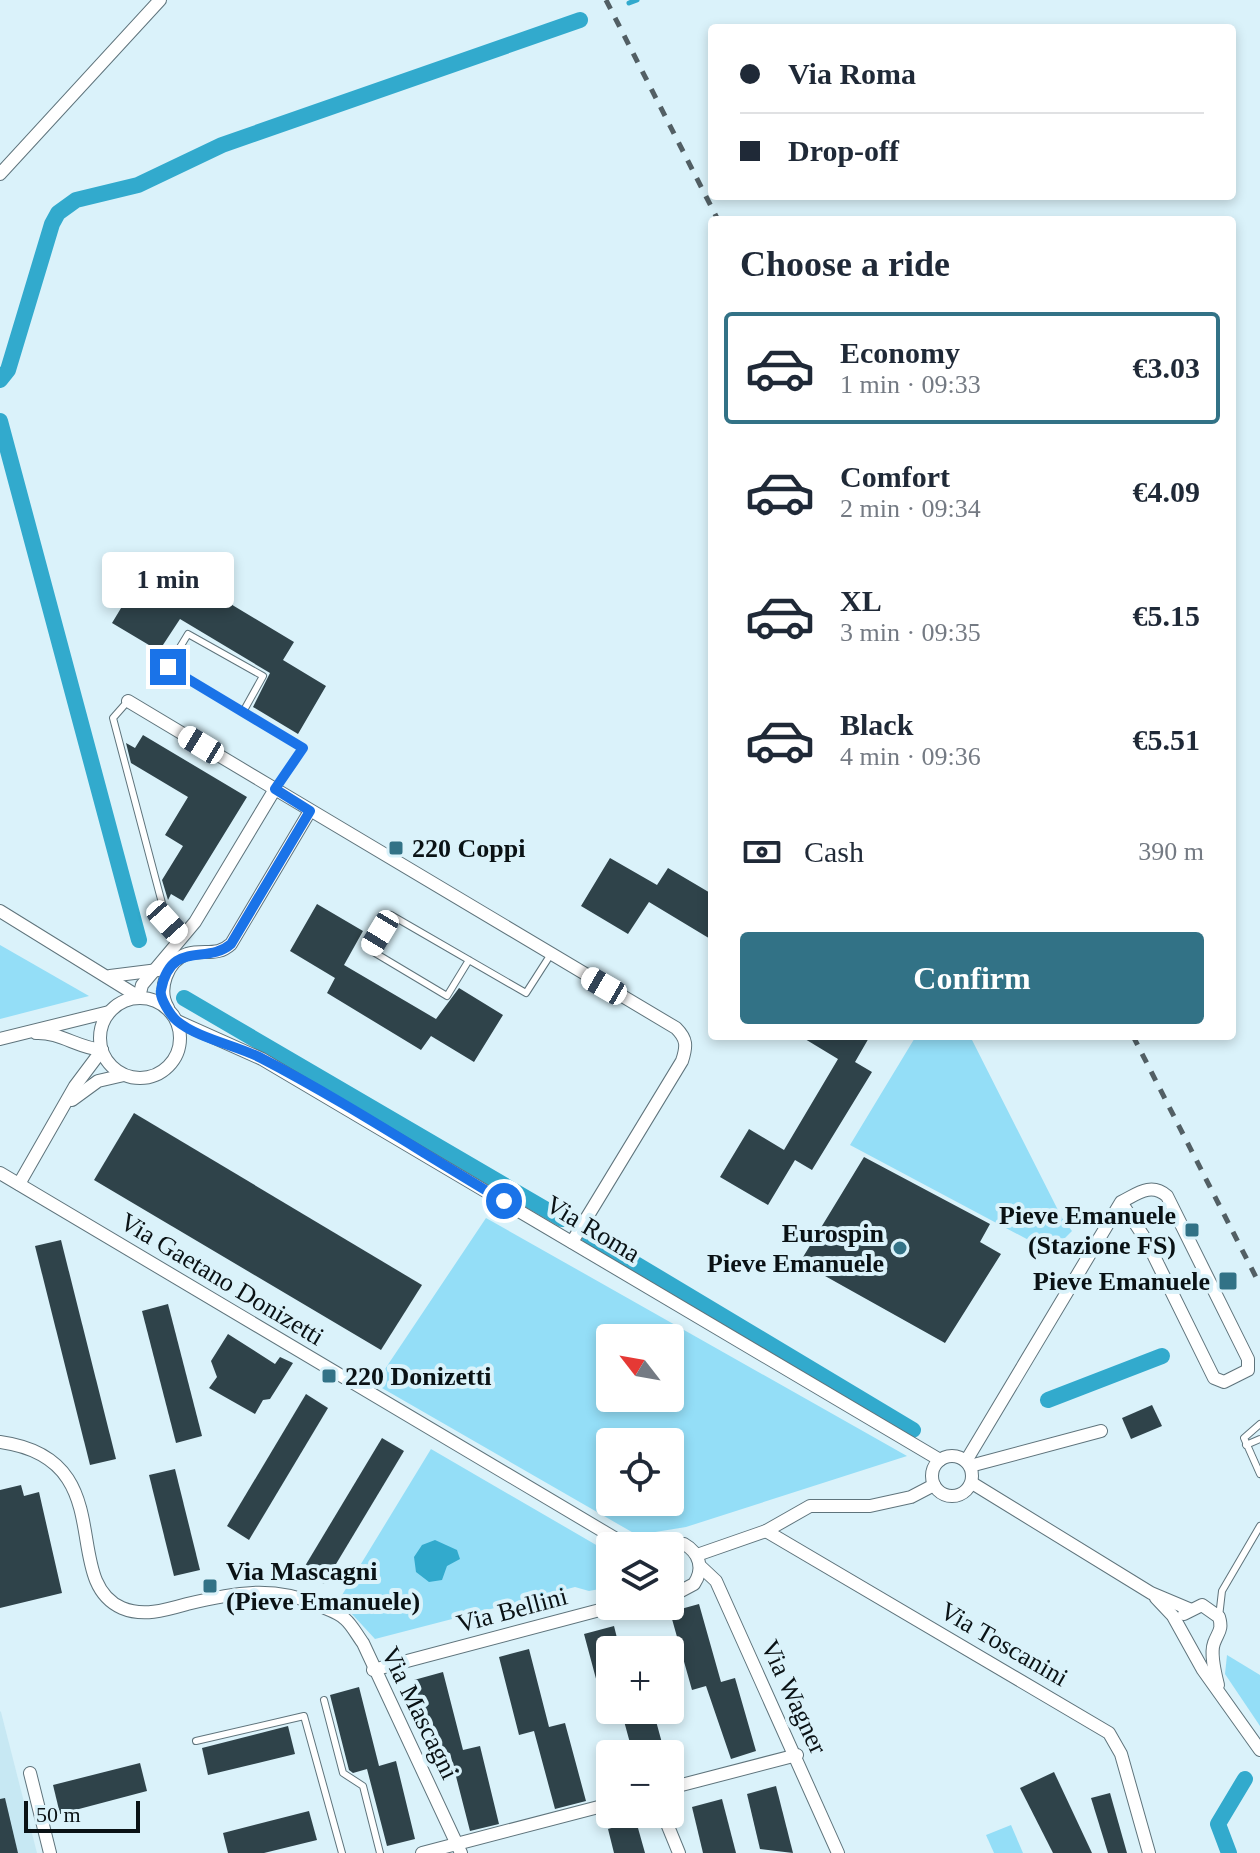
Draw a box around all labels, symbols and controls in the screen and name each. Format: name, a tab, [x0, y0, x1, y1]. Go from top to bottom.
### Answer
text: Via Roma	[788, 57, 916, 90]
text: Drop-off	[788, 134, 899, 167]
text: Choose a ride	[740, 244, 950, 284]
icon: car	[744, 332, 816, 404]
text: Economy	[840, 336, 960, 369]
text: €3.03	[1133, 351, 1200, 384]
text: 1 min · 09:33	[840, 370, 981, 399]
icon: car	[744, 456, 816, 528]
text: Comfort	[840, 460, 950, 493]
text: €4.09	[1133, 475, 1200, 508]
text: 2 min · 09:34	[840, 494, 981, 523]
callout: 1 min	[102, 551, 234, 607]
text: 1 min	[137, 565, 199, 594]
icon: car	[744, 580, 816, 652]
text: XL	[840, 584, 882, 617]
text: €5.15	[1133, 599, 1200, 632]
text: 3 min · 09:35	[840, 618, 981, 647]
route end	[150, 649, 186, 685]
icon: car	[744, 704, 816, 776]
text: Black	[840, 708, 913, 741]
car	[174, 722, 228, 768]
text: €5.51	[1133, 723, 1200, 756]
text: 4 min · 09:36	[840, 742, 981, 771]
icon: cash	[740, 830, 784, 874]
place label: 220 Coppi	[412, 834, 525, 863]
text: Cash	[804, 835, 864, 868]
text: 390 m	[1138, 837, 1204, 866]
marker: 220 Coppi	[387, 839, 405, 857]
car	[142, 896, 192, 948]
car	[357, 906, 403, 960]
button: Confirm	[740, 932, 1204, 1024]
car	[577, 964, 631, 1008]
route start	[486, 1183, 522, 1219]
street label: Via Roma	[541, 1190, 646, 1269]
place label: Pieve Emanuele (Stazione FS)	[999, 1201, 1176, 1260]
street label: Via Gaetano Donizetti	[115, 1207, 329, 1351]
place label: Eurospin Pieve Emanuele	[707, 1219, 885, 1278]
marker: Pieve Emanuele (Stazione FS)	[1183, 1221, 1201, 1239]
marker: Eurospin Pieve Emanuele	[891, 1239, 909, 1257]
place label: Pieve Emanuele	[1033, 1267, 1210, 1296]
marker: Pieve Emanuele	[1217, 1270, 1239, 1292]
north arrow	[596, 1324, 684, 1412]
map controls	[596, 1324, 684, 1828]
place label: 220 Donizetti	[345, 1362, 492, 1391]
marker: 220 Donizetti	[320, 1367, 338, 1385]
button: locate	[596, 1428, 684, 1516]
button: layers	[596, 1532, 684, 1620]
place label: Via Mascagni (Pieve Emanuele)	[226, 1557, 420, 1616]
marker: Via Mascagni (Pieve Emanuele)	[201, 1577, 219, 1595]
street label: Via Bellini	[454, 1581, 570, 1639]
street label: Via Toscanini	[935, 1596, 1073, 1692]
street label: Via Wagner	[755, 1635, 833, 1759]
button: +	[596, 1636, 684, 1724]
street label: Via Mascagni	[376, 1642, 464, 1784]
button: −	[596, 1740, 684, 1828]
scale bar	[24, 1797, 140, 1833]
text: 50 m	[36, 1802, 81, 1827]

